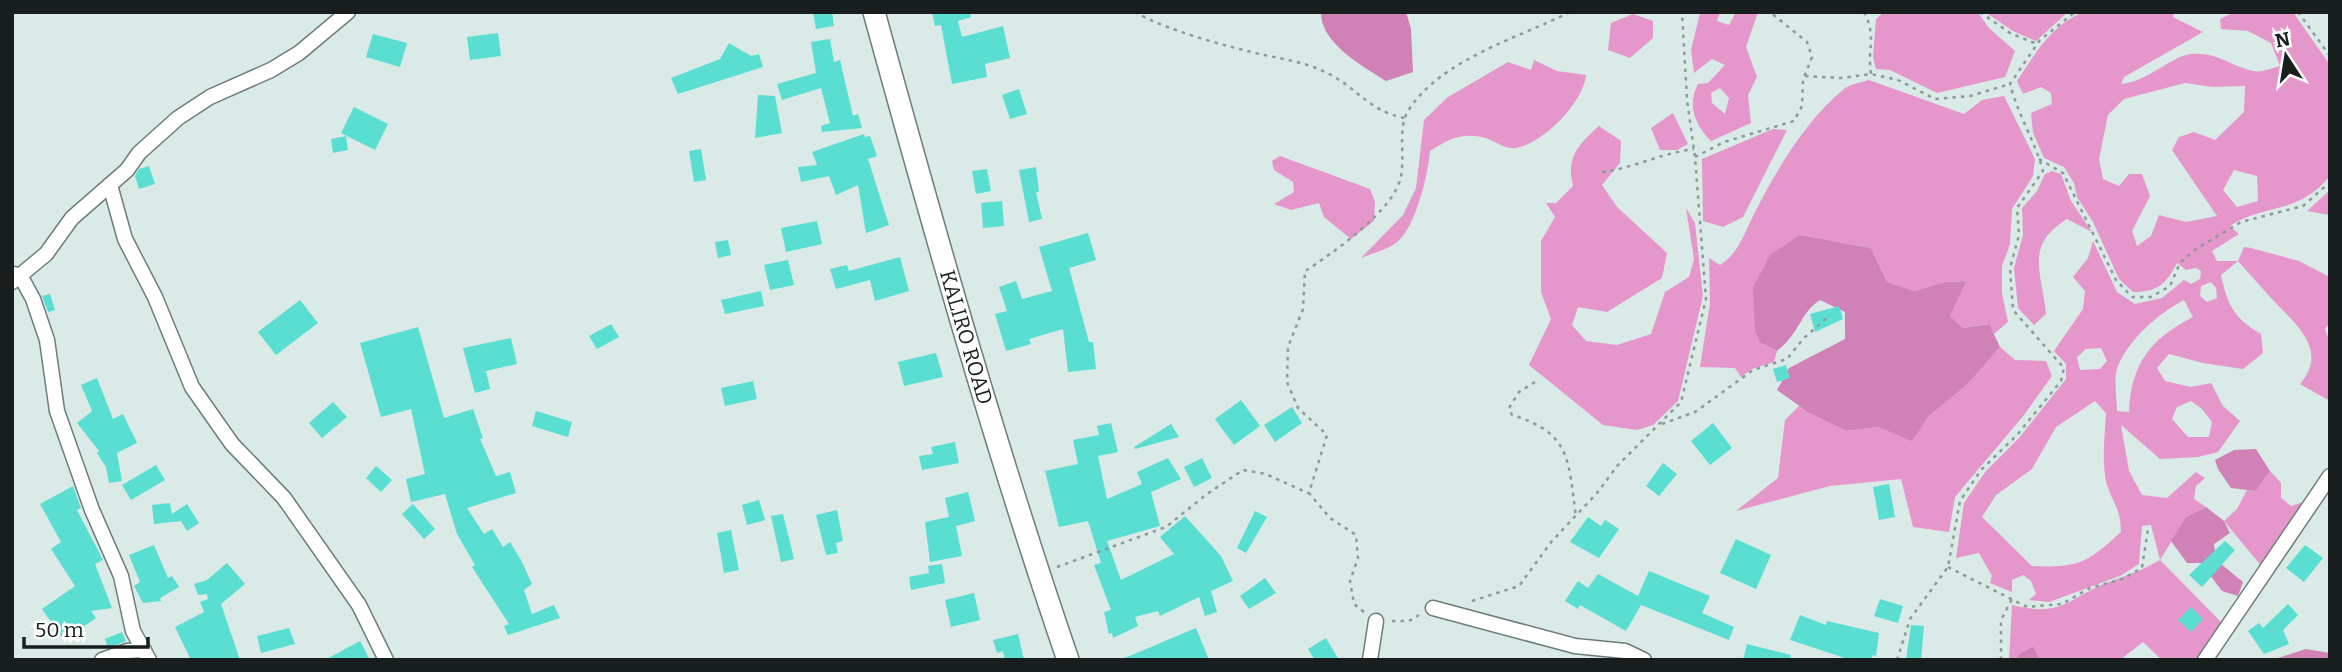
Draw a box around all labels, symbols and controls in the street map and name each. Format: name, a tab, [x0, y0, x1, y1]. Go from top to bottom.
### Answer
north arrow	[2251, 21, 2321, 91]
text: N	[2273, 27, 2292, 53]
street label: KALIRO ROAD	[934, 267, 998, 408]
scale bar	[24, 606, 149, 650]
text: 50 m	[35, 617, 84, 643]

